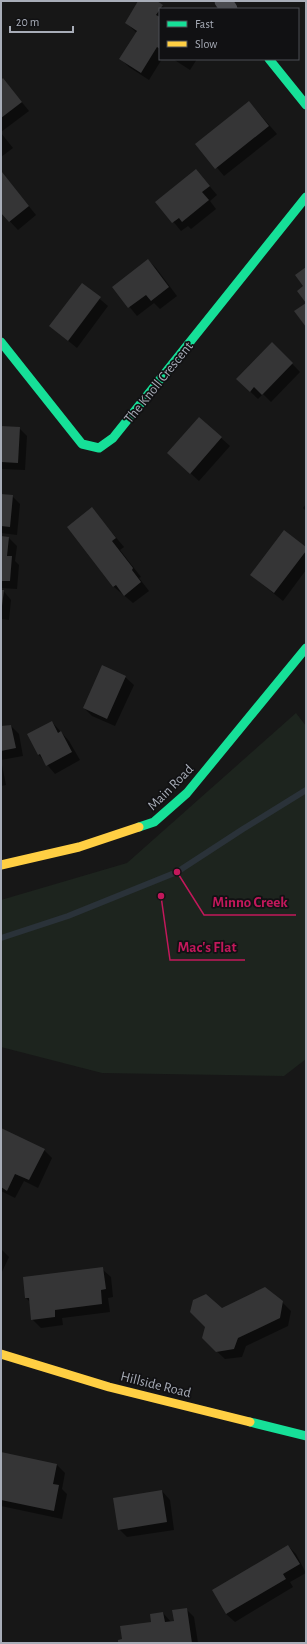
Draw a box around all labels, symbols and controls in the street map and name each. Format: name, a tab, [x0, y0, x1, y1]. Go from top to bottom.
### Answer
scale bar	[10, 8, 73, 34]
legend	[159, 8, 299, 60]
text: 20 m	[16, 16, 39, 28]
text: Fast	[195, 18, 214, 30]
text: Slow	[195, 38, 217, 50]
street label: The Knoll Crescent	[122, 339, 196, 426]
street label: Main Road	[145, 762, 196, 813]
callout: Minno Creek	[204, 888, 296, 915]
text: Minno Creek	[212, 895, 288, 910]
callout: Mac's Flat	[170, 933, 245, 960]
text: Mac's Flat	[178, 940, 236, 955]
street label: Hillside Road	[119, 1369, 193, 1401]

